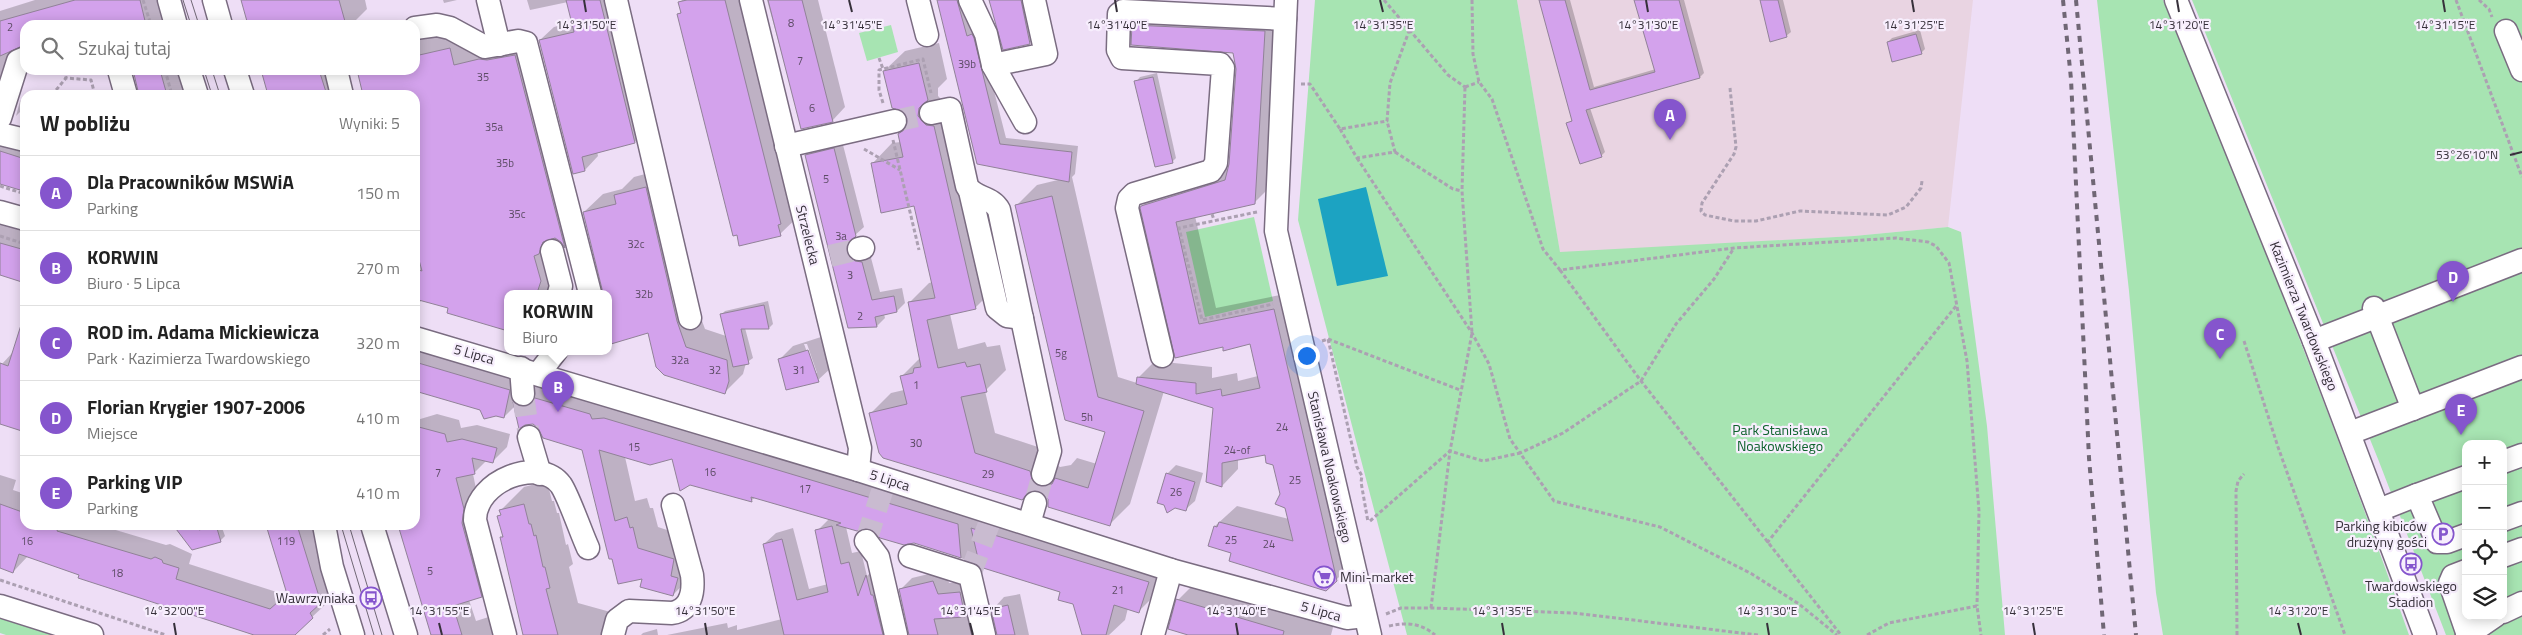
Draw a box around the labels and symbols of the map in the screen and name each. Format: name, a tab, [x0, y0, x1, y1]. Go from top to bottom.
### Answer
text: 14°31'50"E	[556, 15, 617, 34]
house number: 8	[788, 15, 794, 31]
text: 14°31'45"E	[822, 15, 883, 34]
text: 14°31'40"E	[1087, 15, 1148, 34]
text: 14°31'35"E	[1353, 15, 1414, 34]
text: 14°31'30"E	[1618, 15, 1679, 34]
text: 14°31'25"E	[1884, 15, 1945, 34]
text: 14°31'20"E	[2149, 15, 2210, 34]
text: 14°31'15"E	[2415, 15, 2476, 34]
house number: 2	[7, 19, 13, 35]
house number: 7	[797, 53, 803, 69]
house number: 39b	[958, 56, 976, 72]
house number: 35	[477, 69, 489, 85]
pin: A	[1654, 99, 1686, 140]
house number: 6	[809, 100, 815, 116]
house number: 35a	[485, 119, 503, 135]
text: 53°26'10"N	[2436, 145, 2498, 164]
house number: 35b	[496, 155, 514, 171]
house number: 5	[823, 171, 829, 187]
street label: Strzelecka	[791, 203, 826, 267]
house number: 35c	[508, 206, 526, 222]
house number: 3a	[835, 228, 847, 244]
house number: 32c	[627, 236, 645, 252]
street label: Kazimierza Twardowskiego	[2265, 238, 2344, 394]
pin: D	[2437, 261, 2469, 302]
house number: 3	[847, 267, 853, 283]
house number: 32b	[635, 286, 653, 302]
house number: 2	[857, 308, 863, 324]
pin: C	[2204, 318, 2236, 359]
street label: 5 Lipca	[451, 338, 497, 369]
your location	[1294, 343, 1320, 369]
house number: 5g	[1055, 345, 1067, 361]
house number: 32a	[671, 352, 689, 368]
house number: 32	[709, 362, 721, 378]
house number: 31	[793, 362, 805, 378]
pin: B	[542, 371, 574, 412]
house number: 1	[913, 377, 919, 393]
street label: Stanisława Noakowskiego	[1303, 389, 1358, 545]
pin: E	[2445, 394, 2477, 435]
house number: 5h	[1081, 409, 1093, 425]
house number: 24	[1276, 419, 1288, 435]
park label: Park Stanisława Noakowskiego	[1732, 419, 1828, 456]
house number: 30	[910, 435, 922, 451]
house number: 15	[628, 439, 640, 455]
house number: 24-of	[1224, 442, 1251, 458]
street label: 5 Lipca	[867, 463, 913, 496]
house number: 16	[704, 464, 716, 480]
house number: 7	[435, 465, 441, 481]
house number: 29	[982, 466, 994, 482]
house number: 25	[1289, 472, 1301, 488]
house number: 17	[799, 481, 811, 497]
house number: 26	[1170, 484, 1182, 500]
place label: Parking kibiców drużyny gości	[2335, 515, 2427, 552]
parking icon: Parking kibiców drużyny gości	[2431, 522, 2455, 546]
house number: 25	[1225, 532, 1237, 548]
house number: 16	[21, 533, 33, 549]
house number: 119	[277, 533, 295, 549]
house number: 24	[1263, 536, 1275, 552]
bus stop icon: Twardowskiego Stadion	[2399, 552, 2423, 576]
house number: 5	[427, 563, 433, 579]
house number: 18	[111, 565, 123, 581]
supermarket icon: Mini-market	[1312, 565, 1336, 589]
place label: Mini-market	[1340, 566, 1414, 587]
place label: Twardowskiego Stadion	[2365, 575, 2457, 612]
house number: 21	[1112, 582, 1124, 598]
bus stop icon: Wawrzyniaka	[359, 586, 383, 610]
place label: Wawrzyniaka	[276, 587, 355, 608]
street label: 5 Lipca	[1298, 595, 1344, 626]
text: 14°32'00"E	[144, 601, 205, 620]
text: 14°31'55"E	[409, 601, 470, 620]
text: 14°31'50"E	[675, 601, 736, 620]
text: 14°31'45"E	[940, 601, 1001, 620]
text: 14°31'40"E	[1206, 601, 1267, 620]
text: 14°31'35"E	[1472, 601, 1533, 620]
text: 14°31'30"E	[1737, 601, 1798, 620]
text: 14°31'25"E	[2003, 601, 2064, 620]
text: 14°31'20"E	[2268, 601, 2329, 620]

